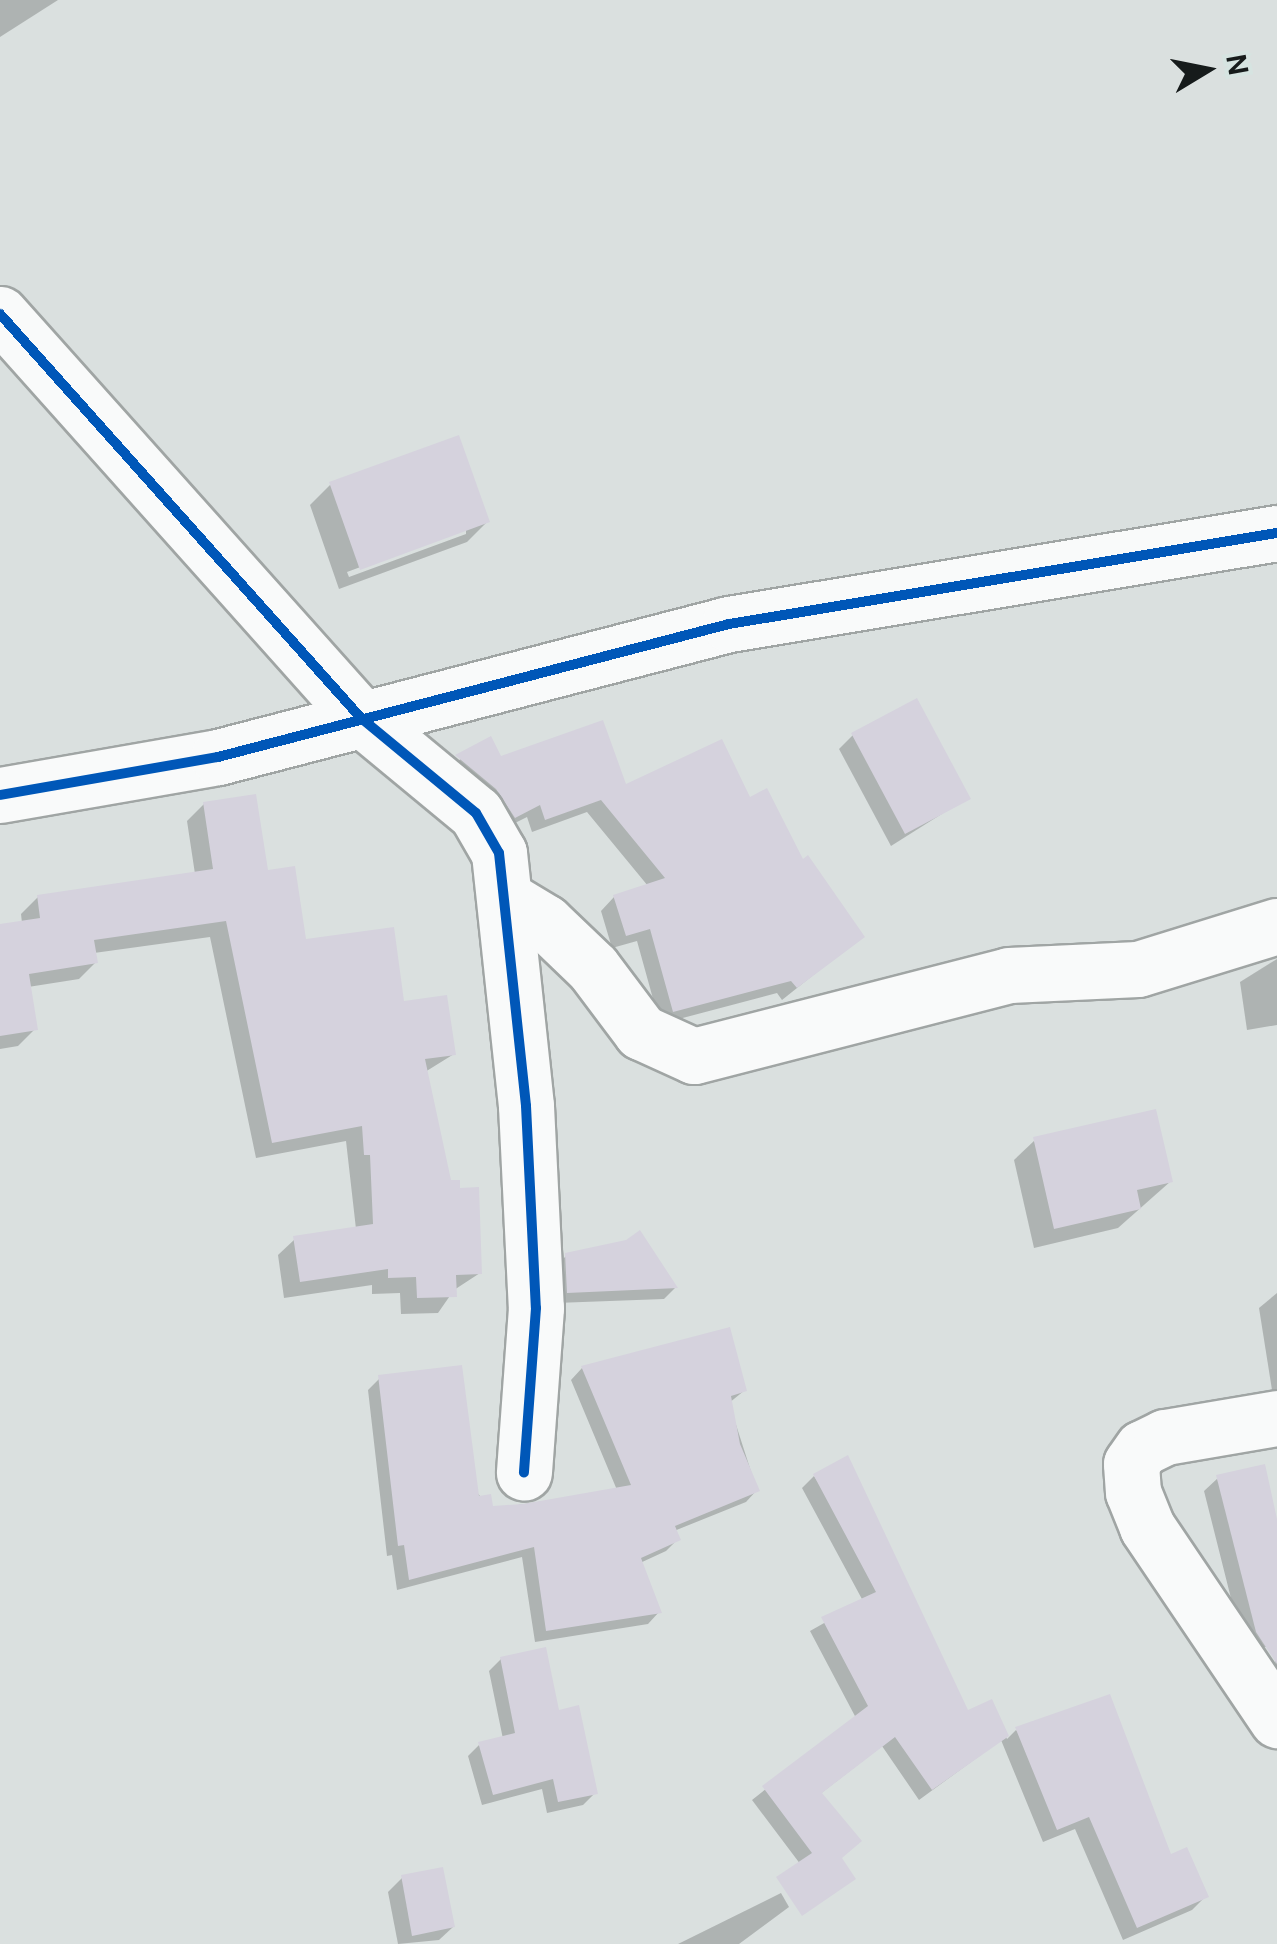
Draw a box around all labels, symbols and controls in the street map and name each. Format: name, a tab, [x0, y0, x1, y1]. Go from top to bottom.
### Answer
north arrow	[1157, 20, 1257, 120]
text: N	[1217, 51, 1257, 78]

